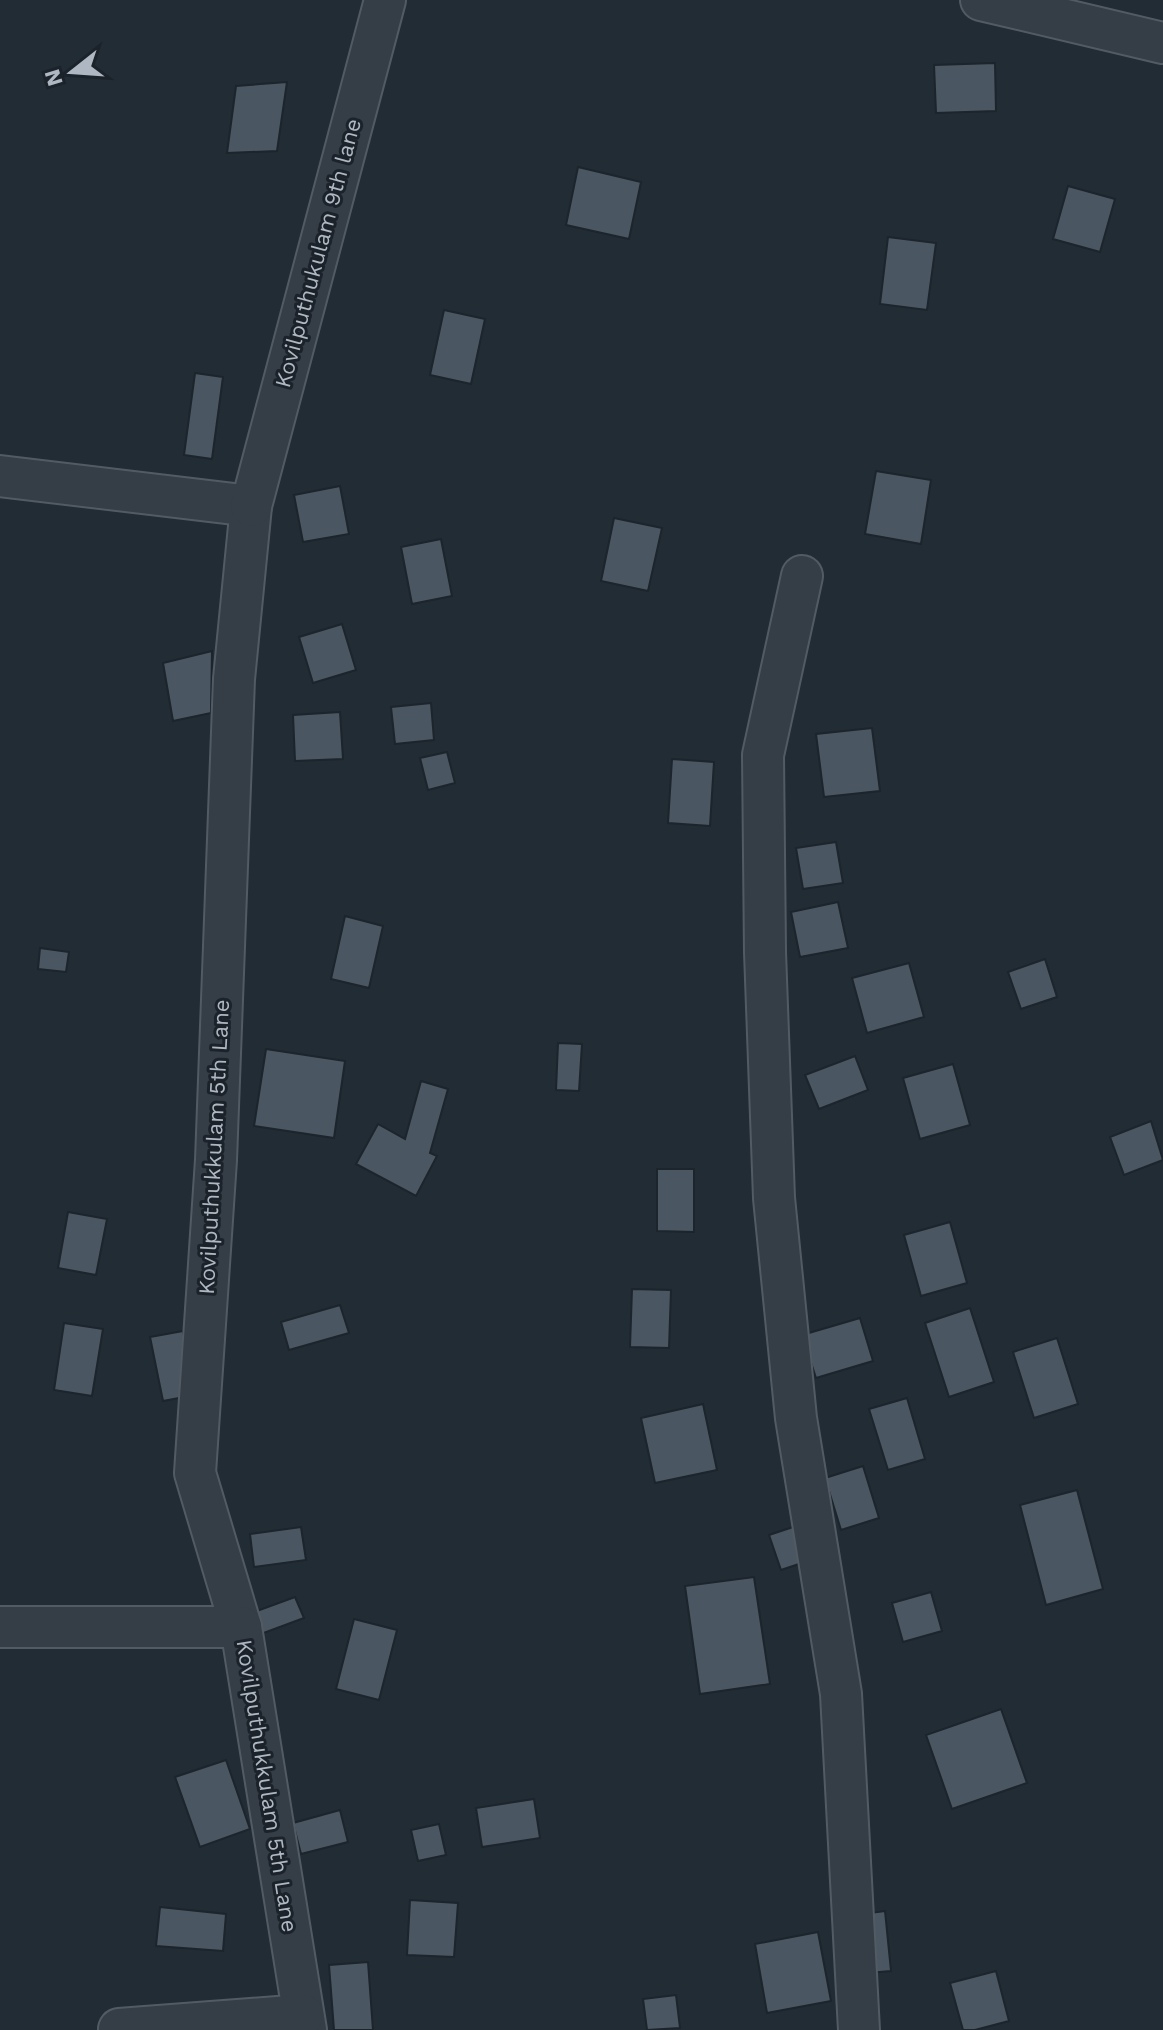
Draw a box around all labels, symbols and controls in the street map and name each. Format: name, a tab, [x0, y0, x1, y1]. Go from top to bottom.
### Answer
north arrow	[32, 32, 112, 112]
text: N	[39, 66, 68, 89]
street label: Kovilputhukulam 9th lane	[270, 116, 366, 390]
street label: Kovilputhukkulam 5th Lane	[194, 999, 234, 1295]
street label: Kovilputhukkulam 5th Lane	[232, 1638, 302, 1934]

